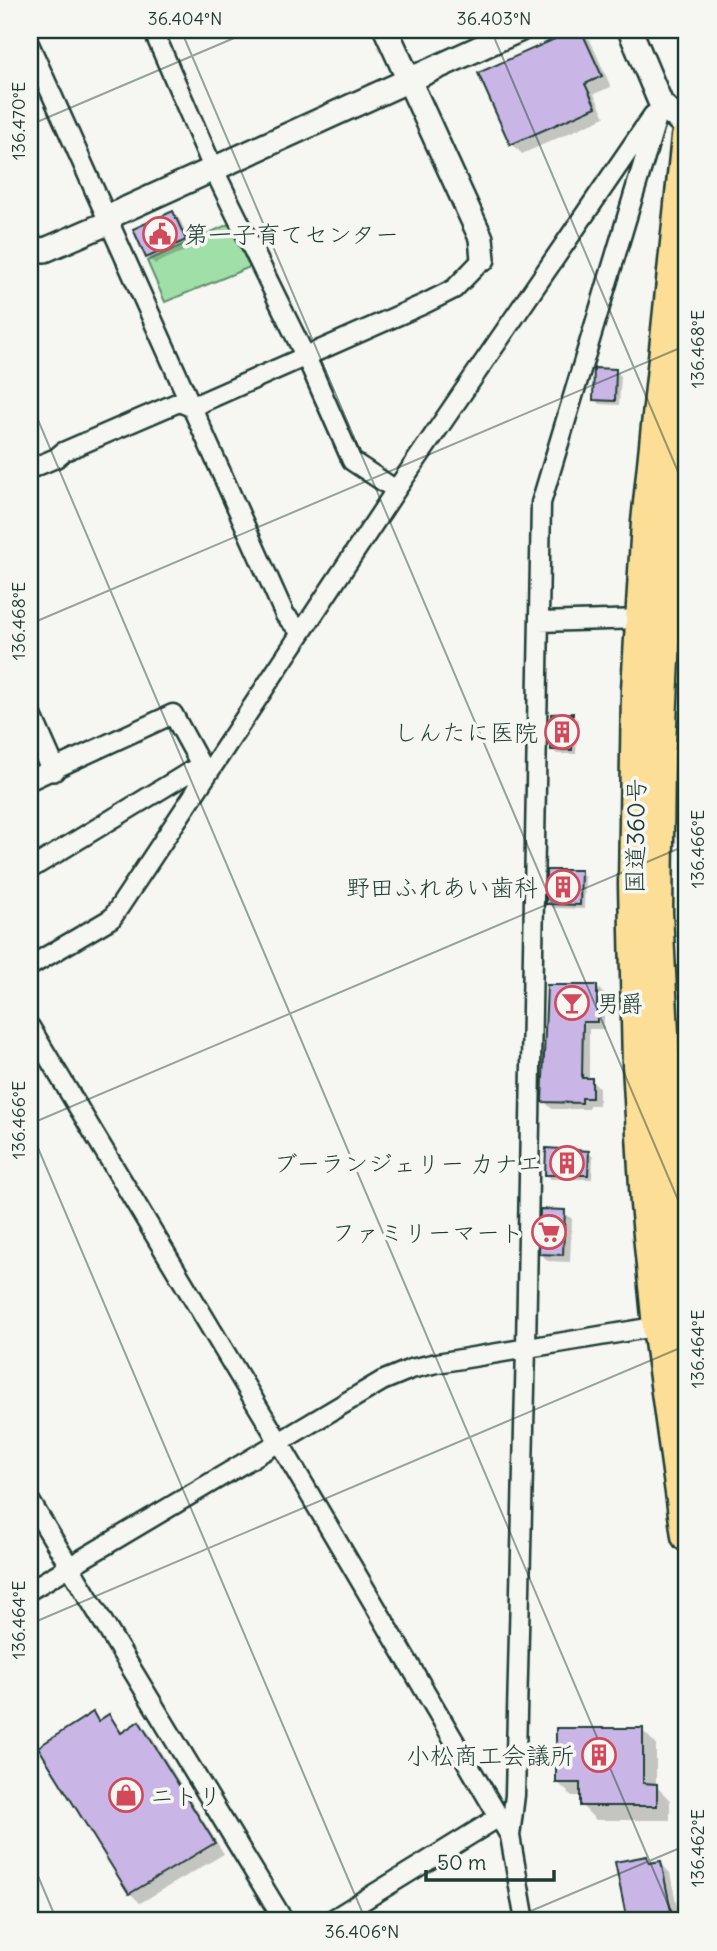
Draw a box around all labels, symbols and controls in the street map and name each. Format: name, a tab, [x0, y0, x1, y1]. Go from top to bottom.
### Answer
text: 36.404°N	[147, 7, 223, 30]
text: 36.403°N	[457, 7, 531, 30]
text: 136.470°E	[7, 82, 30, 160]
public building icon: 第一子育てセンター	[141, 215, 179, 253]
place label: 第一子育てセンター	[184, 219, 399, 249]
text: 136.468°E	[686, 310, 709, 388]
text: 136.468°E	[7, 582, 30, 660]
building icon: しんたに医院	[543, 713, 581, 751]
place label: しんたに医院	[394, 717, 538, 747]
street label: 国道360号	[619, 778, 651, 894]
text: 136.466°E	[686, 810, 709, 888]
building icon: 野田ふれあい歯科	[544, 868, 582, 906]
place label: 野田ふれあい歯科	[346, 872, 538, 902]
bar icon: 男爵	[553, 984, 591, 1022]
place label: 男爵	[596, 988, 644, 1018]
text: 136.466°E	[7, 1081, 30, 1159]
building icon: ブーランジェリー カナエ	[548, 1144, 586, 1182]
place label: ブーランジェリー カナエ	[273, 1148, 542, 1178]
supermarket icon: ファミリーマート	[530, 1213, 568, 1251]
place label: ファミリーマート	[332, 1217, 524, 1247]
text: 136.464°E	[686, 1310, 709, 1388]
text: 136.464°E	[7, 1581, 30, 1659]
building icon: 小松商工会議所	[580, 1736, 618, 1774]
place label: 小松商工会議所	[406, 1740, 574, 1770]
shop icon: ニトリ	[107, 1776, 145, 1814]
place label: ニトリ	[150, 1780, 222, 1810]
text: 136.462°E	[686, 1809, 709, 1887]
scale bar	[426, 1839, 554, 1883]
text: 50 m	[437, 1849, 486, 1876]
text: 36.406°N	[324, 1920, 400, 1943]

